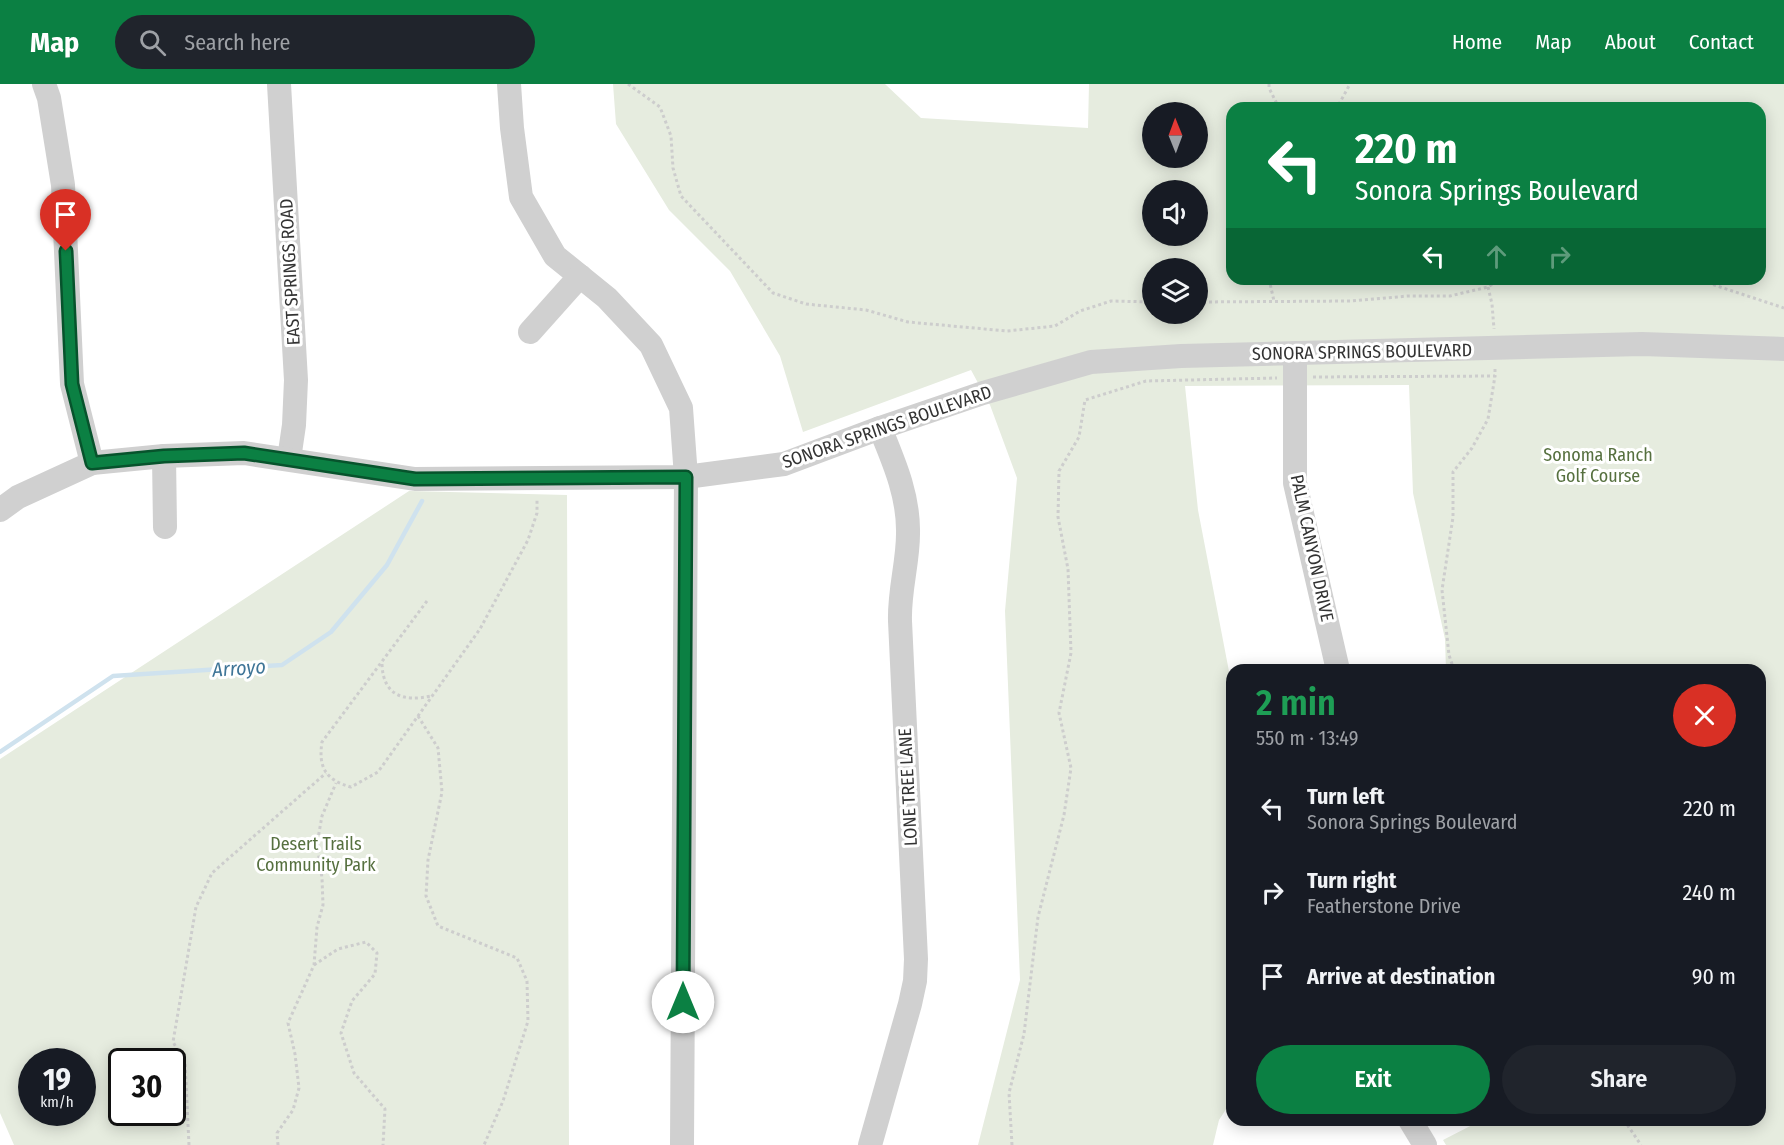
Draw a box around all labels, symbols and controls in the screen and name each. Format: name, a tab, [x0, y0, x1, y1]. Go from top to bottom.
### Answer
search box	[115, 15, 535, 69]
text: Map	[30, 26, 79, 59]
icon: search	[136, 26, 169, 59]
text: Search here	[184, 29, 290, 56]
text: Home	[1452, 29, 1502, 55]
text: Map	[1535, 29, 1572, 55]
text: About	[1605, 29, 1656, 55]
text: Contact	[1689, 29, 1754, 55]
north arrow	[1142, 102, 1208, 168]
map controls	[1142, 102, 1208, 324]
text: 220 m	[1355, 124, 1458, 174]
icon: left	[1256, 126, 1334, 204]
text: Sonora Springs Boulevard	[1355, 175, 1639, 207]
button: sound	[1142, 180, 1208, 246]
pin	[40, 189, 91, 251]
icon: arrive	[49, 198, 82, 231]
street label: EAST SPRINGS ROAD	[275, 198, 305, 346]
icon: left	[1417, 240, 1450, 273]
icon: ahead	[1480, 240, 1513, 273]
icon: right	[1543, 240, 1576, 273]
button: layers	[1142, 258, 1208, 324]
street label: SONORA SPRINGS BOULEVARD	[1252, 339, 1472, 365]
street label: SONORA SPRINGS BOULEVARD	[779, 381, 995, 473]
park label: Sonoma Ranch Golf Course	[1543, 444, 1653, 487]
street label: PALM CANYON DRIVE	[1286, 473, 1338, 623]
water label: Arroyo	[211, 654, 266, 682]
text: 2 min	[1256, 681, 1336, 725]
button: close	[1673, 684, 1736, 747]
text: 550 m · 13:49	[1256, 726, 1358, 750]
street label: LONE TREE LANE	[894, 727, 922, 847]
text: Turn left	[1307, 783, 1385, 810]
icon: left	[1256, 792, 1289, 825]
text: 220 m	[1683, 795, 1736, 822]
text: Sonora Springs Boulevard	[1307, 810, 1517, 834]
park label: Desert Trails Community Park	[256, 833, 376, 876]
text: Turn right	[1307, 867, 1396, 894]
icon: right	[1256, 876, 1289, 909]
text: 240 m	[1683, 879, 1736, 906]
text: Featherstone Drive	[1307, 894, 1461, 918]
icon: arrive	[1256, 960, 1289, 993]
text: Arrive at destination	[1307, 963, 1495, 990]
text: 90 m	[1692, 963, 1736, 990]
position arrow	[651, 970, 715, 1034]
button: Exit	[1256, 1045, 1490, 1114]
button: Share	[1502, 1045, 1736, 1114]
speed limit sign: 30	[108, 1048, 186, 1126]
text: 19	[43, 1062, 71, 1098]
text: km/h	[40, 1093, 74, 1111]

